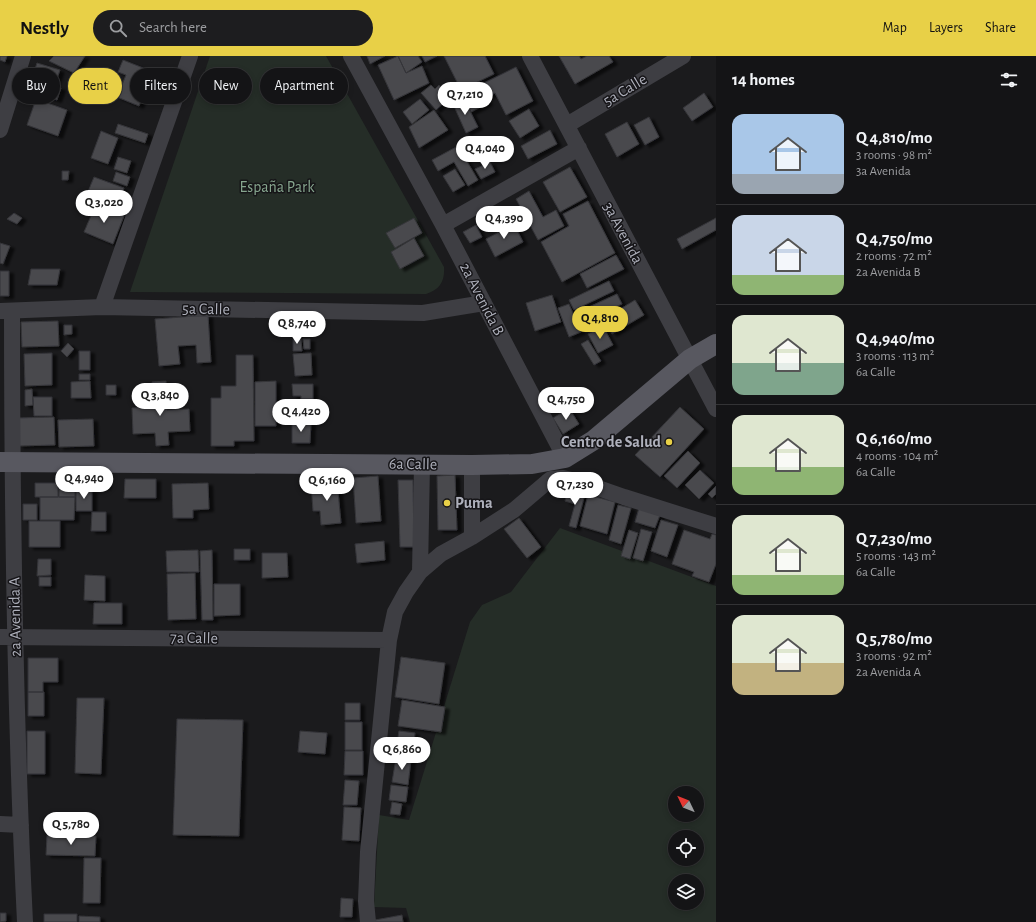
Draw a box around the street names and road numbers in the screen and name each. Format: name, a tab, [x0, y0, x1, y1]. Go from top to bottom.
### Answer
street label: 5a Calle	[600, 71, 650, 109]
street label: 3a Avenida	[600, 200, 646, 266]
street label: 2a Avenida B	[457, 260, 507, 338]
street label: 5a Calle	[182, 301, 230, 317]
street label: 6a Calle	[389, 456, 437, 472]
street label: 2a Avenida A	[6, 577, 24, 657]
street label: 7a Calle	[170, 630, 218, 646]

